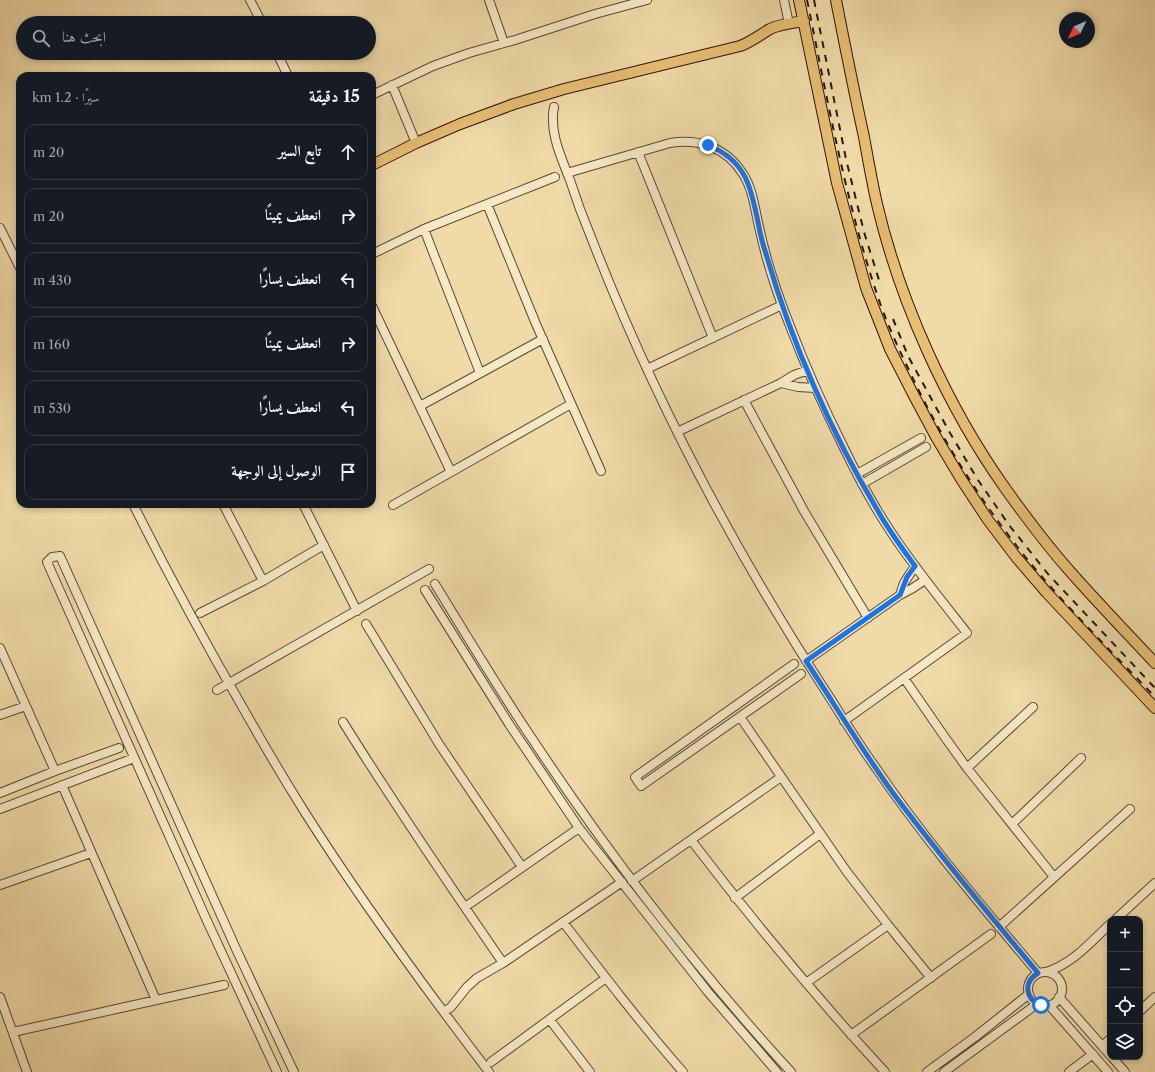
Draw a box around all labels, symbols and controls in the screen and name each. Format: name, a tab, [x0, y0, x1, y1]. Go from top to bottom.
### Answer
north arrow	[1059, 12, 1095, 48]
search box	[16, 16, 376, 60]
icon: search	[30, 27, 52, 49]
text: ابحث هنا	[62, 27, 106, 46]
text: 15 دقيقة	[309, 86, 360, 106]
text: سيرًا · 1.2 km	[32, 89, 99, 105]
route end	[699, 136, 717, 154]
text: تابع السير	[278, 141, 321, 160]
icon: ahead	[337, 141, 359, 163]
text: 20 m	[33, 144, 64, 160]
text: انعطف يمينًا	[265, 205, 321, 224]
icon: right	[337, 205, 359, 227]
text: 20 m	[33, 208, 64, 224]
text: انعطف يسارًا	[259, 269, 321, 288]
icon: left	[337, 269, 359, 291]
text: 430 m	[33, 272, 72, 288]
text: انعطف يمينًا	[265, 333, 321, 352]
icon: right	[337, 333, 359, 355]
text: 160 m	[33, 336, 70, 352]
text: انعطف يسارًا	[259, 397, 321, 416]
icon: left	[337, 397, 359, 419]
text: 530 m	[33, 400, 71, 416]
text: الوصول إلى الوجهة	[231, 461, 321, 480]
icon: arrive	[337, 461, 359, 483]
map controls	[1107, 916, 1143, 1060]
button: +	[1107, 916, 1143, 952]
button: −	[1107, 952, 1143, 988]
button: locate	[1107, 988, 1143, 1024]
route start	[1032, 996, 1050, 1014]
button: layers	[1107, 1024, 1143, 1060]

